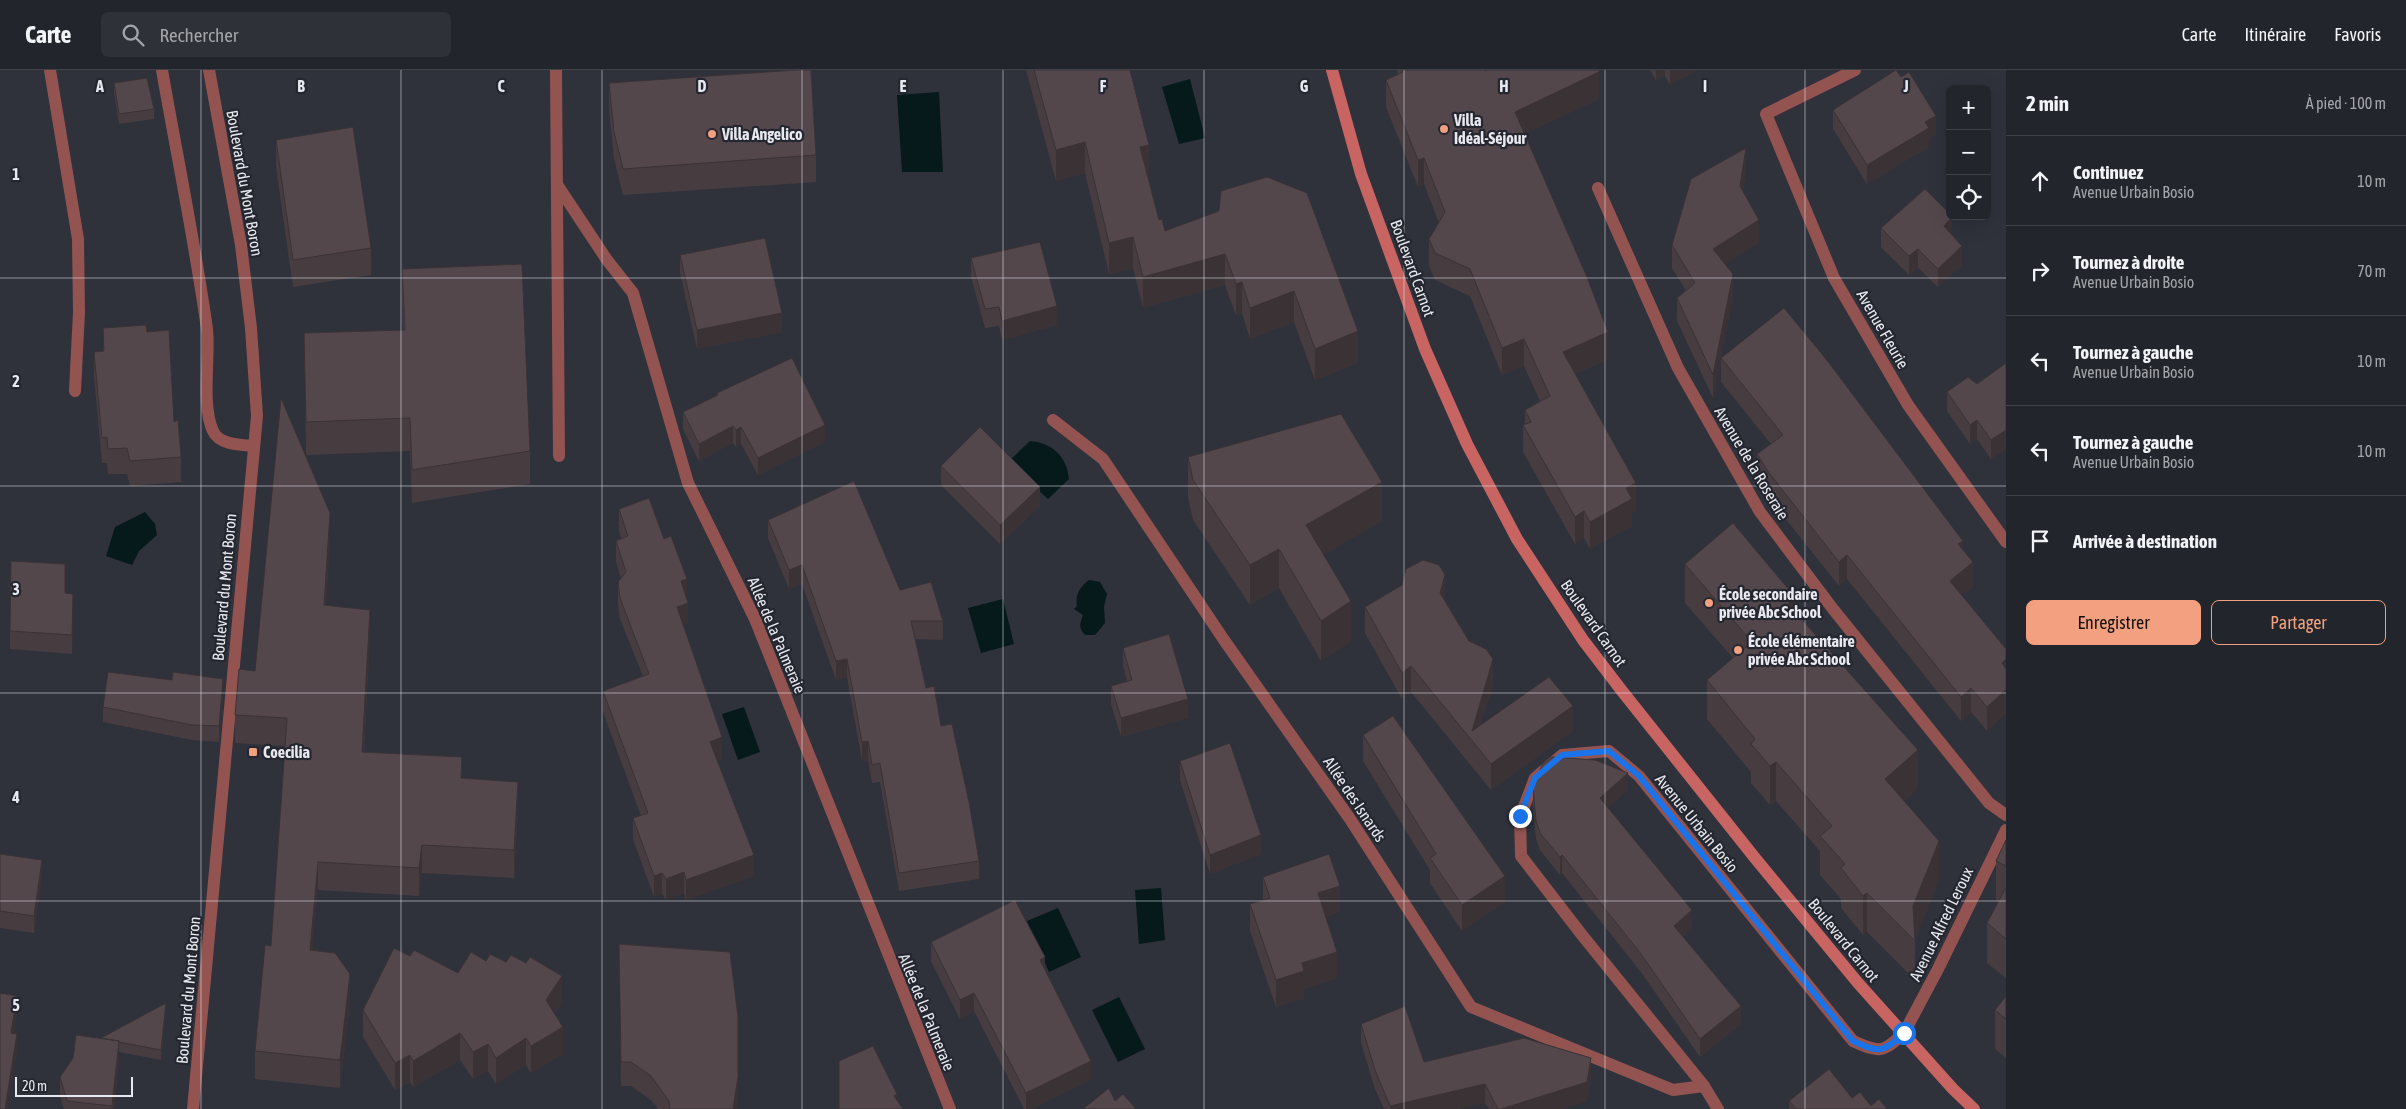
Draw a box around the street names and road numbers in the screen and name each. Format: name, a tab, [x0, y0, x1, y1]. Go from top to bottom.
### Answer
street label: Boulevard du Mont Boron	[223, 109, 267, 257]
street label: Boulevard Carnot	[1387, 217, 1439, 319]
street label: Avenue Fleurie	[1853, 287, 1913, 371]
street label: Avenue de la Roseraie	[1711, 403, 1793, 523]
street label: Boulevard du Mont Boron	[209, 513, 239, 661]
street label: Allée de la Palmeraie	[744, 574, 810, 696]
street label: Boulevard Carnot	[1557, 576, 1631, 670]
street label: Allée des Isnards	[1320, 753, 1390, 845]
street label: Avenue Urbain Bosio	[1652, 770, 1742, 876]
street label: Avenue Alfred Leroux	[1906, 864, 1977, 984]
street label: Boulevard Carnot	[1805, 895, 1883, 985]
street label: Boulevard du Mont Boron	[173, 916, 203, 1064]
street label: Allée de la Palmeraie	[895, 951, 959, 1073]

